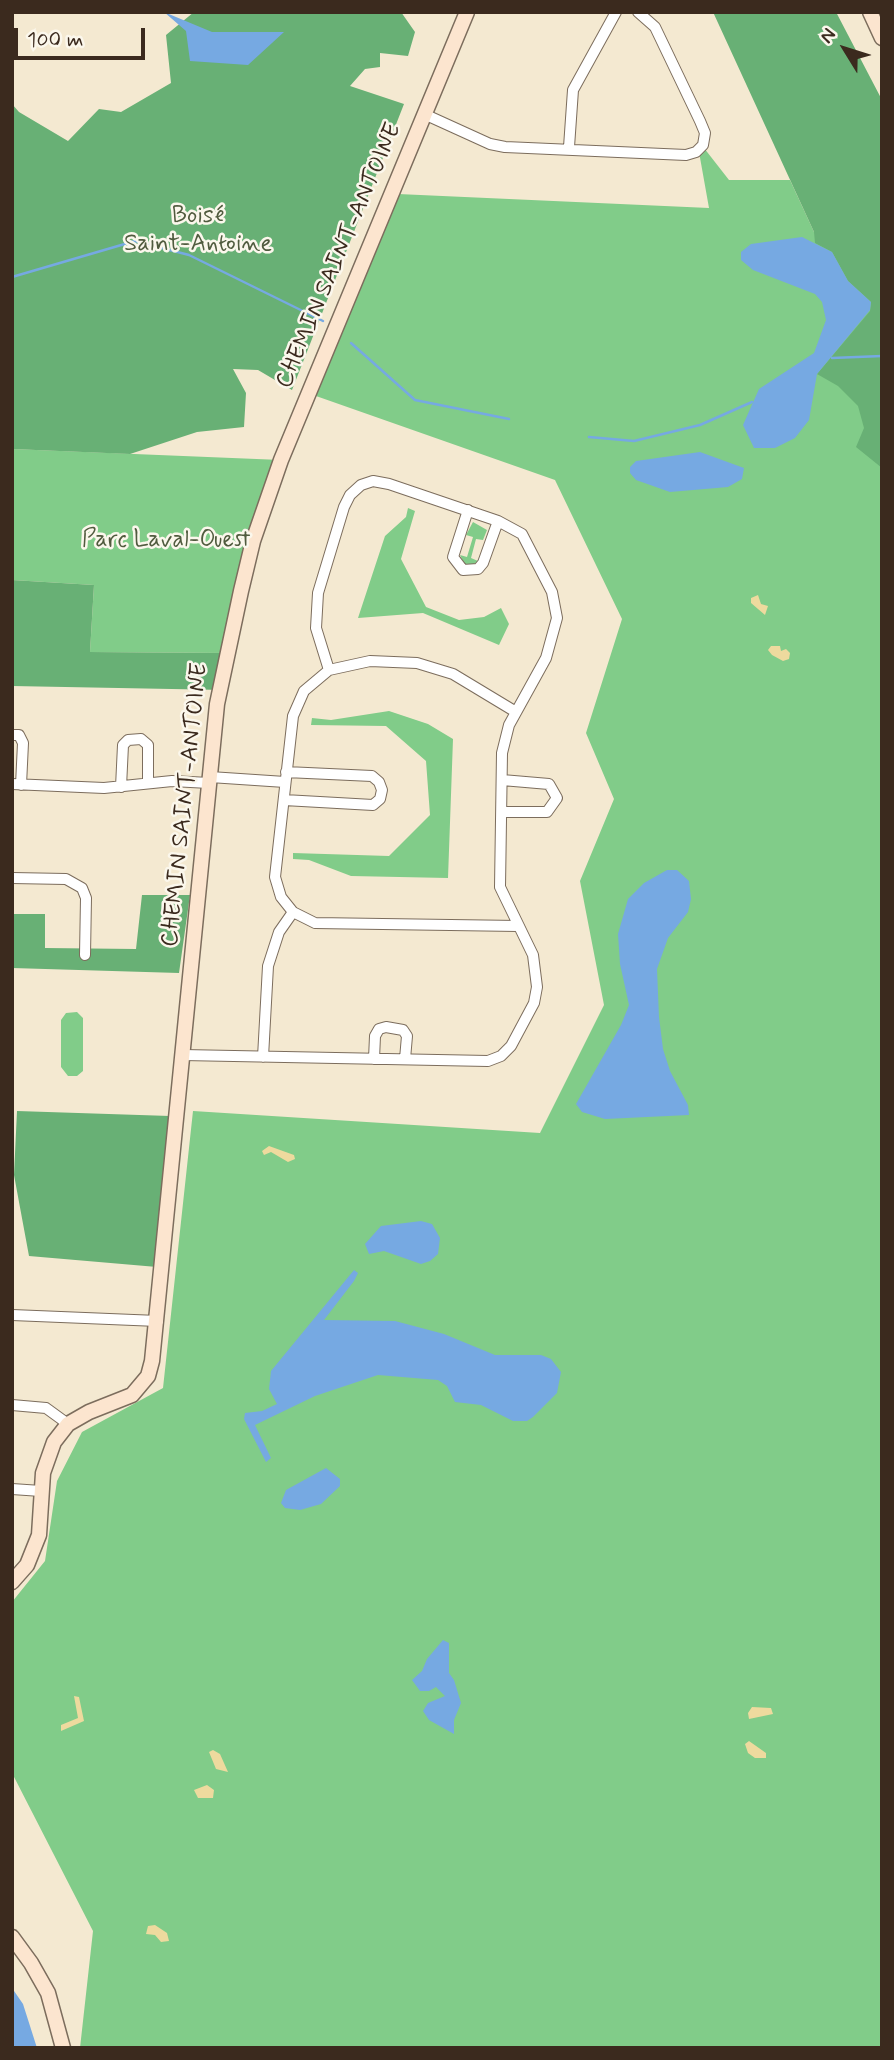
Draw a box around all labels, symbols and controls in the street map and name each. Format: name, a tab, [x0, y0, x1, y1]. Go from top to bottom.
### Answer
scale bar	[18, 14, 149, 58]
north arrow	[810, 14, 880, 84]
text: N	[814, 23, 842, 48]
text: 100 m	[27, 26, 83, 54]
street label: CHEMIN SAINT-ANTOINE	[271, 119, 409, 393]
park label: Boisé Saint-Antoine	[124, 203, 272, 259]
park label: Parc Laval-Ouest	[82, 527, 250, 555]
street label: CHEMIN SAINT-ANTOINE	[157, 661, 215, 949]

